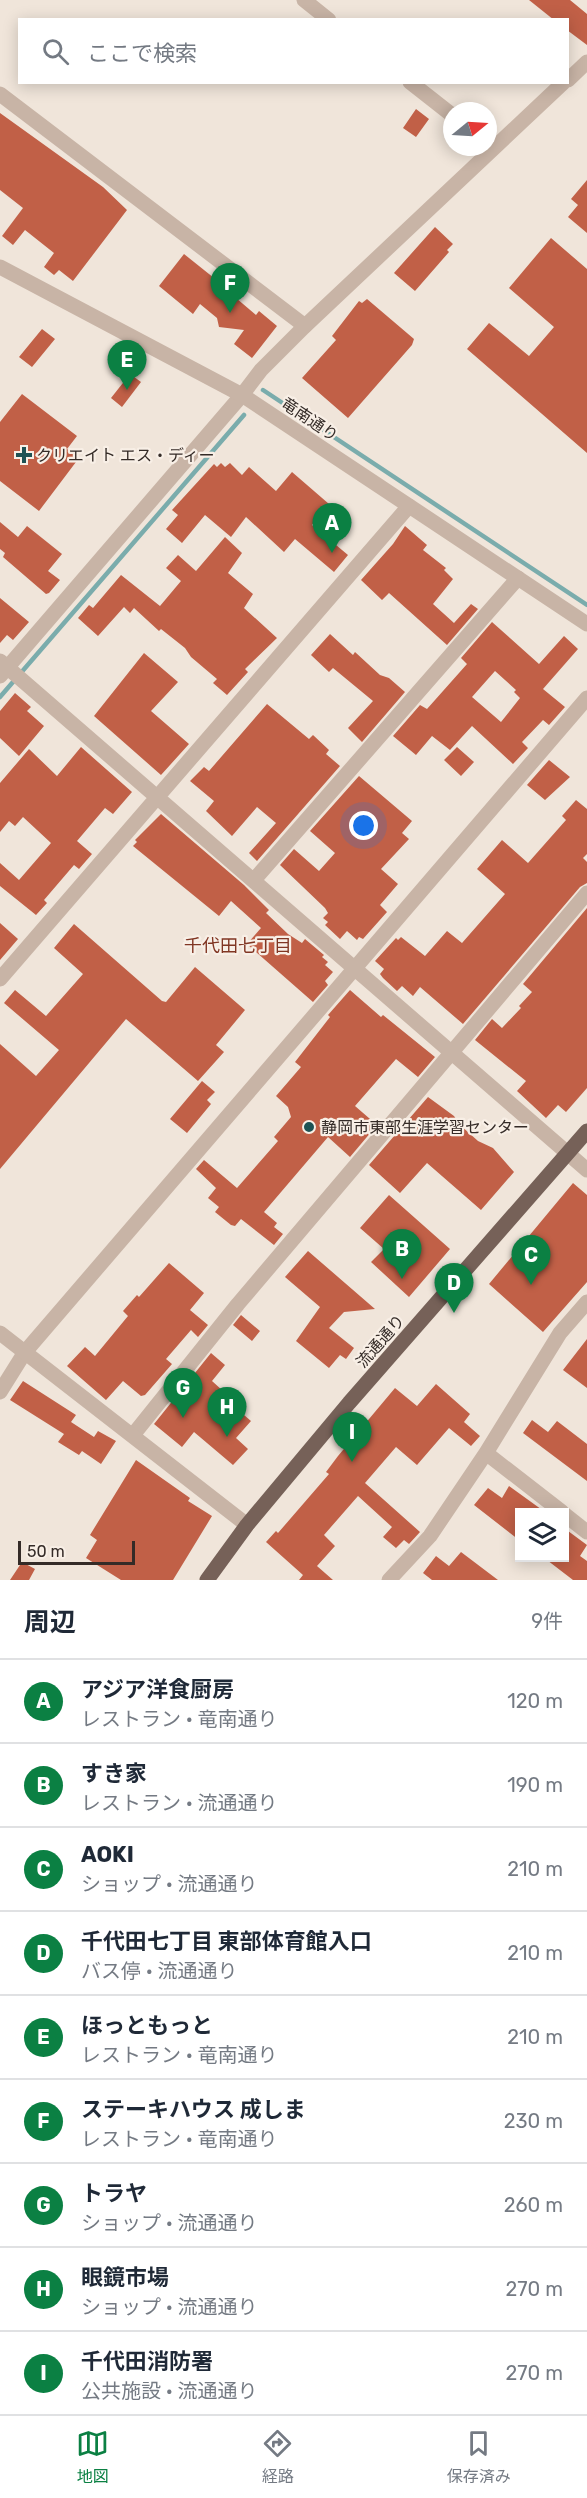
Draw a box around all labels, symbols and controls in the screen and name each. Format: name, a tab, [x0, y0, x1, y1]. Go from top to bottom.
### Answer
search box	[18, 18, 569, 84]
icon: search	[39, 35, 72, 68]
text: ここで検索	[87, 40, 197, 67]
north arrow	[443, 102, 497, 156]
pin: F	[210, 264, 250, 313]
pin: E	[108, 340, 146, 390]
street label: 竜南通り	[278, 394, 342, 445]
place label: クリエイト エス・ディー	[36, 446, 215, 465]
marker: クリエイト エス・ディー	[17, 448, 31, 462]
pin: A	[312, 504, 352, 553]
your location	[349, 811, 378, 840]
district label: 千代田七丁目	[184, 935, 292, 957]
place label: 静岡市東部生涯学習センター	[321, 1118, 529, 1137]
marker: 静岡市東部生涯学習センター	[302, 1120, 316, 1134]
pin: B	[382, 1230, 422, 1279]
pin: C	[512, 1236, 550, 1285]
pin: D	[434, 1264, 474, 1313]
street label: 流通通り	[352, 1311, 409, 1372]
pin: G	[164, 1368, 202, 1418]
pin: H	[208, 1388, 246, 1437]
pin: I	[332, 1412, 372, 1462]
map controls	[515, 1508, 569, 1562]
button: layers	[515, 1508, 569, 1562]
scale bar	[18, 1538, 135, 1566]
text: 50 m	[27, 1542, 65, 1561]
text: 周辺	[24, 1607, 76, 1638]
text: 9件	[531, 1609, 563, 1633]
text: アジア洋食厨房	[81, 1676, 234, 1703]
text: A	[36, 1689, 51, 1713]
text: 120 m	[507, 1689, 563, 1713]
text: レストラン · 竜南通り	[81, 1707, 277, 1731]
text: すき家	[81, 1760, 147, 1787]
text: B	[36, 1773, 51, 1797]
text: 190 m	[507, 1773, 563, 1797]
text: レストラン · 流通通り	[81, 1791, 277, 1815]
text: AOKI	[81, 1841, 134, 1868]
text: C	[36, 1857, 51, 1881]
text: 210 m	[507, 1857, 563, 1881]
text: ショップ · 流通通り	[81, 1872, 257, 1896]
text: 千代田七丁目 東部体育館入口	[81, 1928, 372, 1955]
text: D	[36, 1941, 51, 1965]
text: 210 m	[507, 1941, 563, 1965]
text: バス停 · 流通通り	[81, 1959, 237, 1983]
text: ほっともっと	[81, 2012, 213, 2039]
text: E	[37, 2025, 50, 2049]
text: 210 m	[507, 2025, 563, 2049]
text: レストラン · 竜南通り	[81, 2043, 277, 2067]
text: ステーキハウス 成しま	[81, 2096, 306, 2123]
text: F	[37, 2109, 50, 2133]
text: 230 m	[504, 2109, 563, 2133]
text: レストラン · 竜南通り	[81, 2127, 277, 2151]
text: トラヤ	[81, 2180, 147, 2207]
text: G	[36, 2193, 51, 2217]
text: 260 m	[504, 2193, 563, 2217]
text: ショップ · 流通通り	[81, 2211, 257, 2235]
text: 眼鏡市場	[81, 2264, 169, 2291]
text: H	[36, 2277, 51, 2301]
text: 270 m	[506, 2277, 563, 2301]
text: ショップ · 流通通り	[81, 2295, 257, 2319]
text: 千代田消防署	[81, 2348, 213, 2375]
text: I	[40, 2361, 47, 2385]
text: 270 m	[506, 2361, 563, 2385]
text: 公共施設 · 流通通り	[81, 2379, 257, 2403]
tab: 地図	[76, 2427, 109, 2487]
tab: 経路	[261, 2427, 294, 2487]
tab: 保存済み	[447, 2427, 511, 2487]

